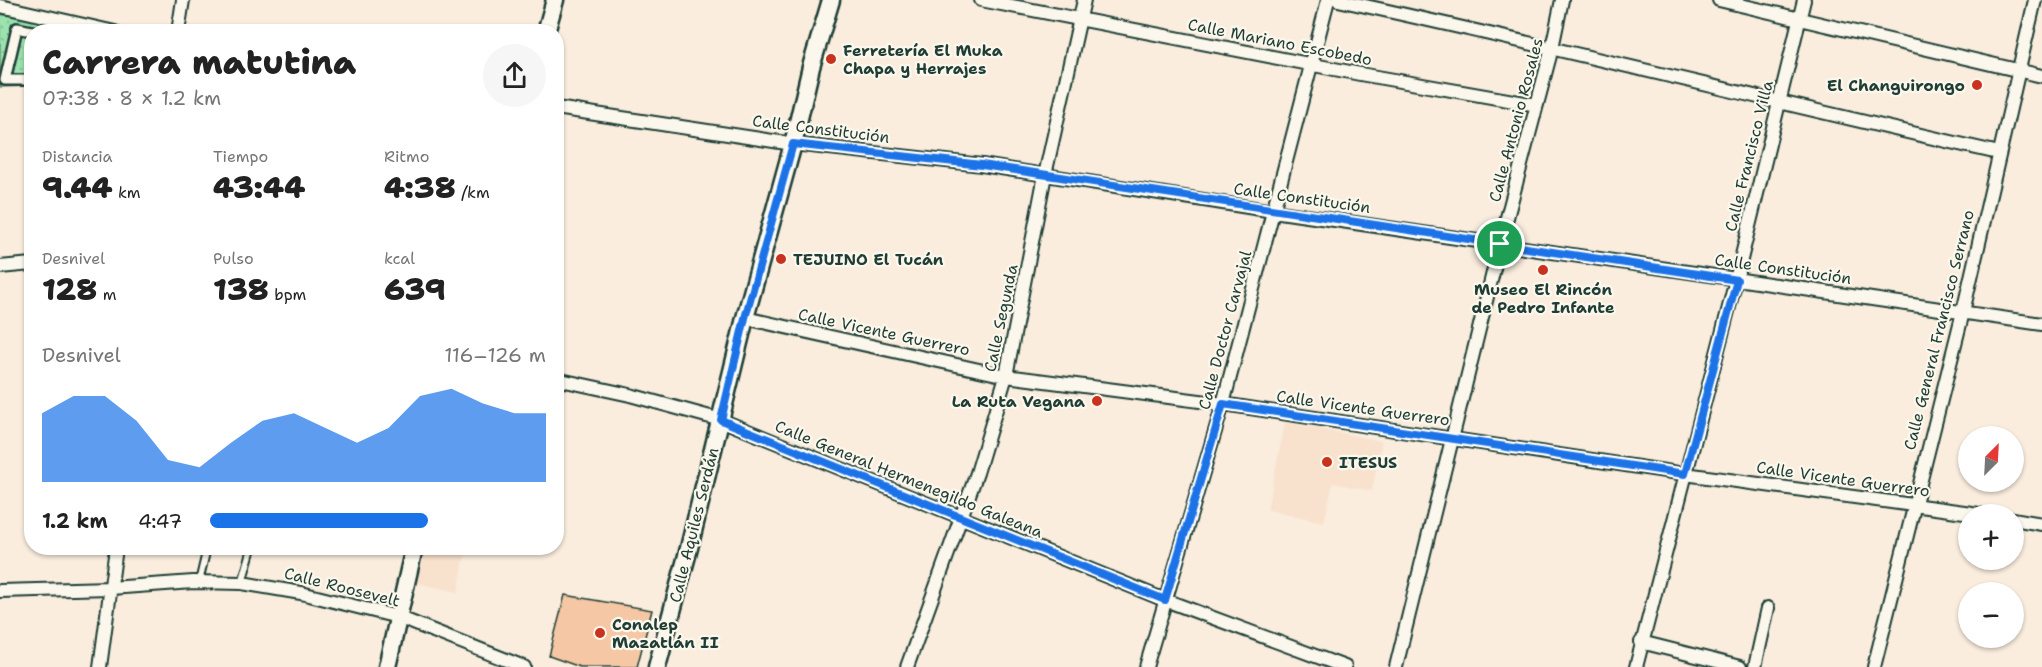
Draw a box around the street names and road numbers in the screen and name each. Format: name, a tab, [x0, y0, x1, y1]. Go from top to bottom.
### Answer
street label: Calle Mariano Escobedo	[1186, 14, 1374, 70]
street label: Calle Antonio Rosales	[1484, 36, 1548, 204]
street label: Calle Francisco Villa	[1720, 78, 1778, 234]
street label: Calle Constitución	[751, 110, 891, 148]
street label: Calle Constitución	[1232, 178, 1372, 218]
street label: Calle General Francisco Serrano	[1899, 208, 1979, 452]
street label: Calle Doctor Carvajal	[1194, 248, 1256, 412]
street label: Calle Constitución	[1713, 249, 1853, 289]
street label: Calle Segunda	[979, 262, 1023, 374]
street label: Calle Vicente Guerrero	[796, 304, 972, 360]
street label: Calle Vicente Guerrero	[1275, 385, 1451, 431]
street label: Calle General Hermenegildo Galeana	[772, 415, 1046, 543]
street label: Calle Aquiles Serdán	[665, 445, 723, 605]
street label: Calle Vicente Guerrero	[1755, 456, 1931, 502]
street label: Calle Roosevelt	[282, 562, 402, 612]

